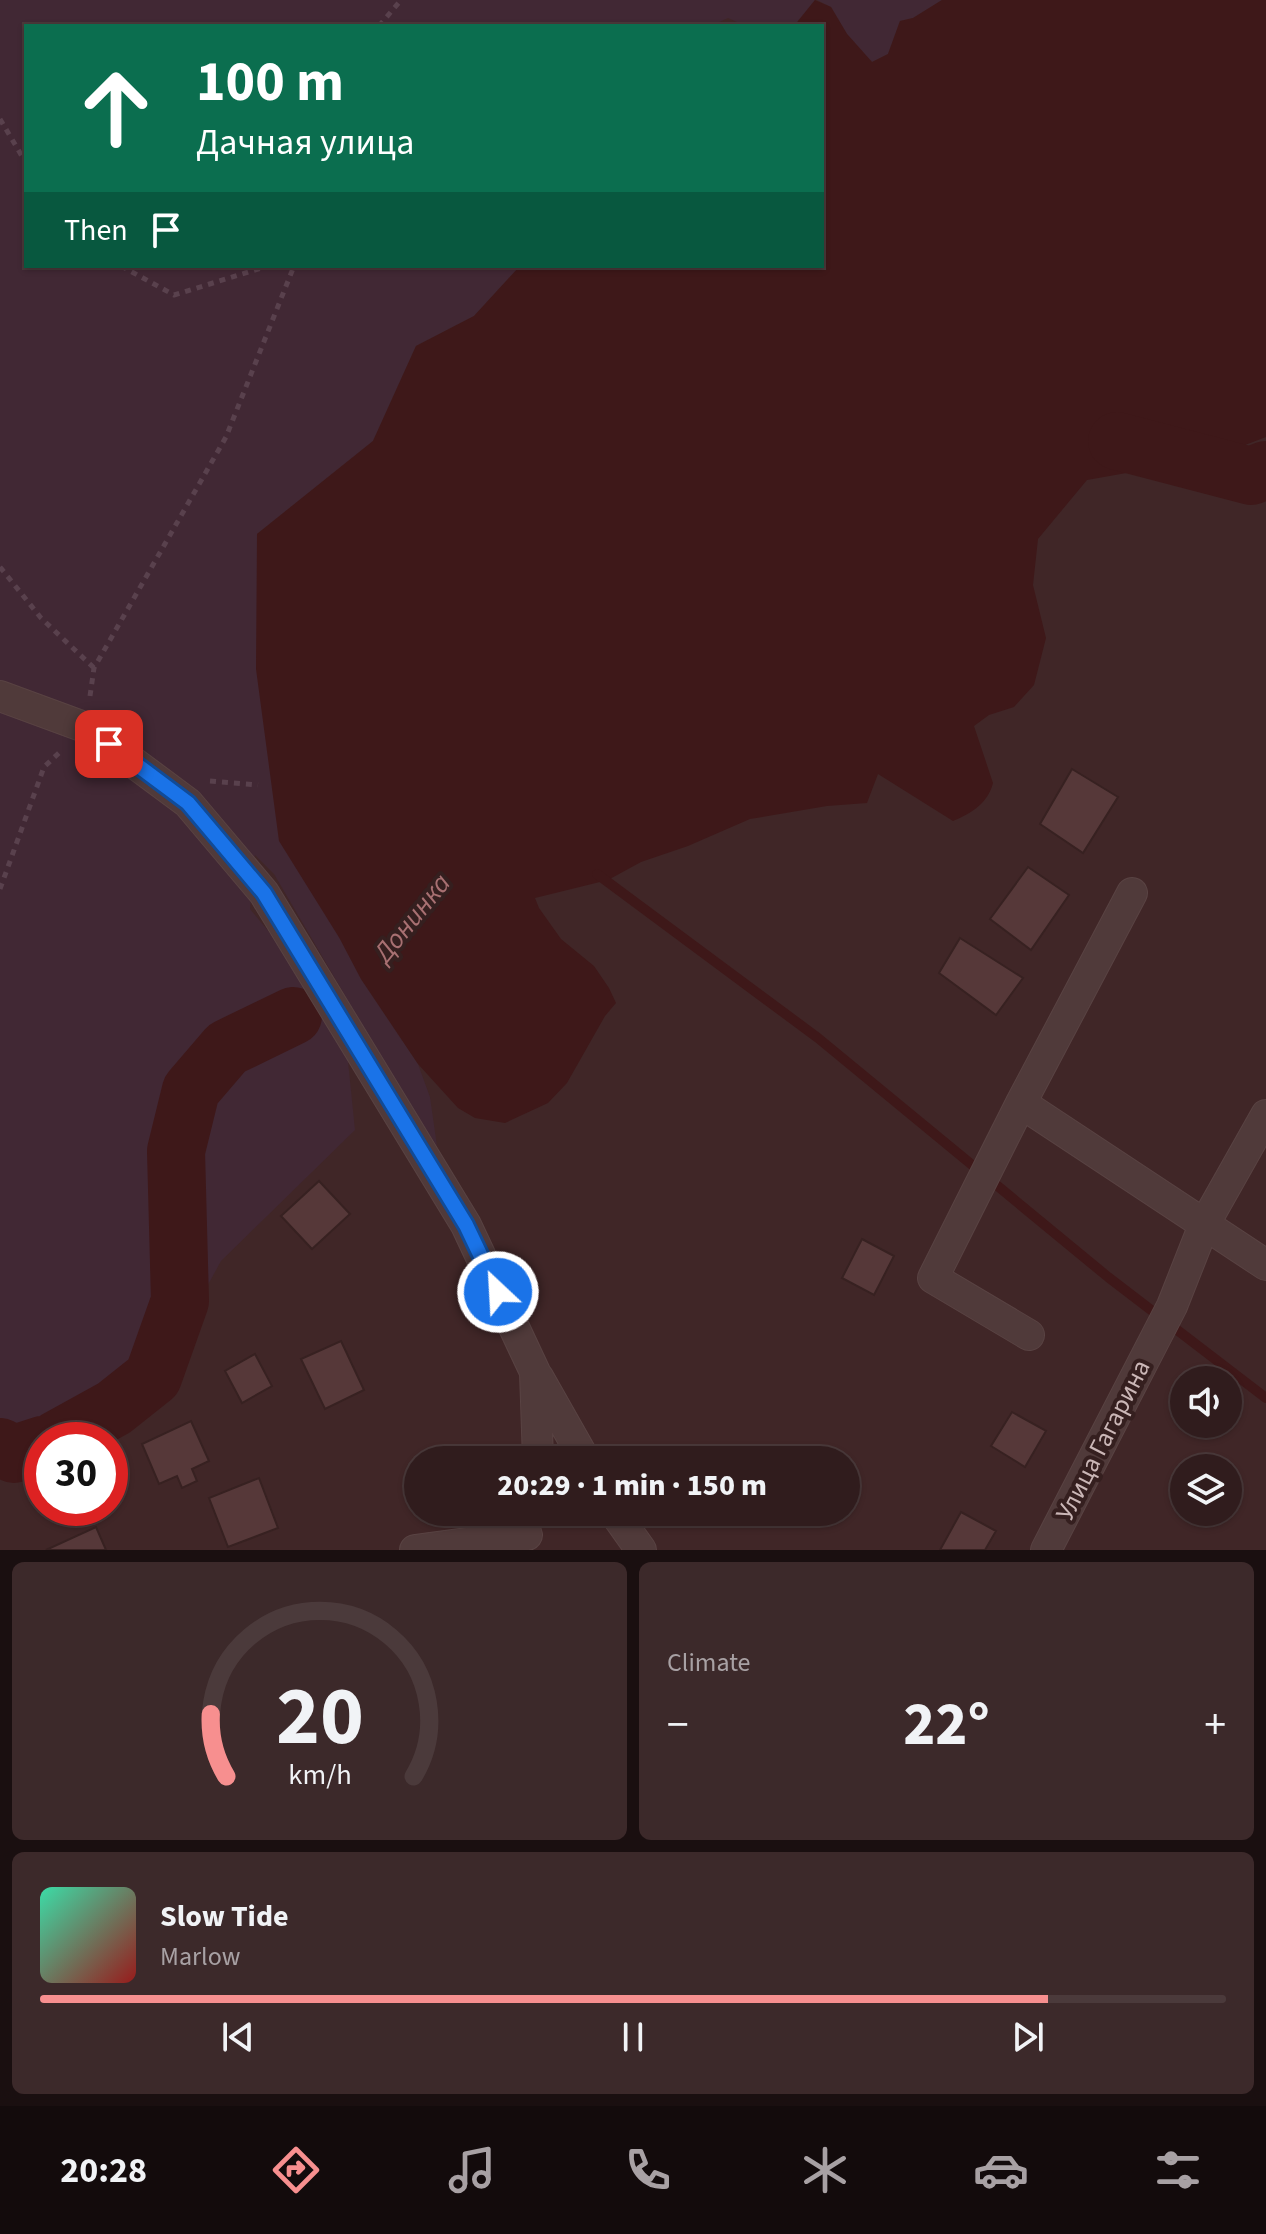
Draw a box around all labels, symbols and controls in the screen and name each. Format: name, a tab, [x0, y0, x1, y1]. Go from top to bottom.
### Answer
text: 100 m	[196, 43, 344, 122]
icon: ahead	[64, 56, 168, 160]
text: Дачная улица	[196, 117, 414, 168]
icon: arrive	[144, 208, 188, 252]
text: Then	[64, 209, 128, 252]
pin	[75, 710, 143, 778]
icon: arrive	[87, 722, 131, 766]
water label: Донинка	[362, 865, 460, 973]
position arrow	[456, 1250, 540, 1334]
street label: Улица Гагарина	[1047, 1353, 1159, 1527]
map controls	[1170, 1366, 1242, 1526]
button: sound	[1170, 1366, 1242, 1438]
speed limit sign: 30	[24, 1422, 128, 1526]
button: layers	[1170, 1454, 1242, 1526]
text: 20:29 · 1 min · 150 m	[497, 1464, 767, 1507]
text: Climate	[667, 1644, 751, 1681]
text: 20	[276, 1658, 363, 1776]
text: 22°	[903, 1683, 990, 1768]
text: −	[667, 1694, 689, 1757]
text: +	[1204, 1694, 1226, 1757]
text: km/h	[288, 1755, 351, 1795]
text: Slow Tide	[160, 1895, 289, 1938]
text: Marlow	[160, 1938, 240, 1975]
icon: previous	[216, 2015, 260, 2059]
icon: pause	[611, 2015, 655, 2059]
icon: next	[1006, 2015, 1050, 2059]
icon: directions	[268, 2142, 324, 2198]
icon: music	[444, 2142, 500, 2198]
icon: phone	[620, 2142, 676, 2198]
icon: climate	[797, 2142, 853, 2198]
icon: car	[973, 2142, 1029, 2198]
icon: filters	[1150, 2142, 1206, 2198]
text: 20:28	[60, 2145, 147, 2196]

